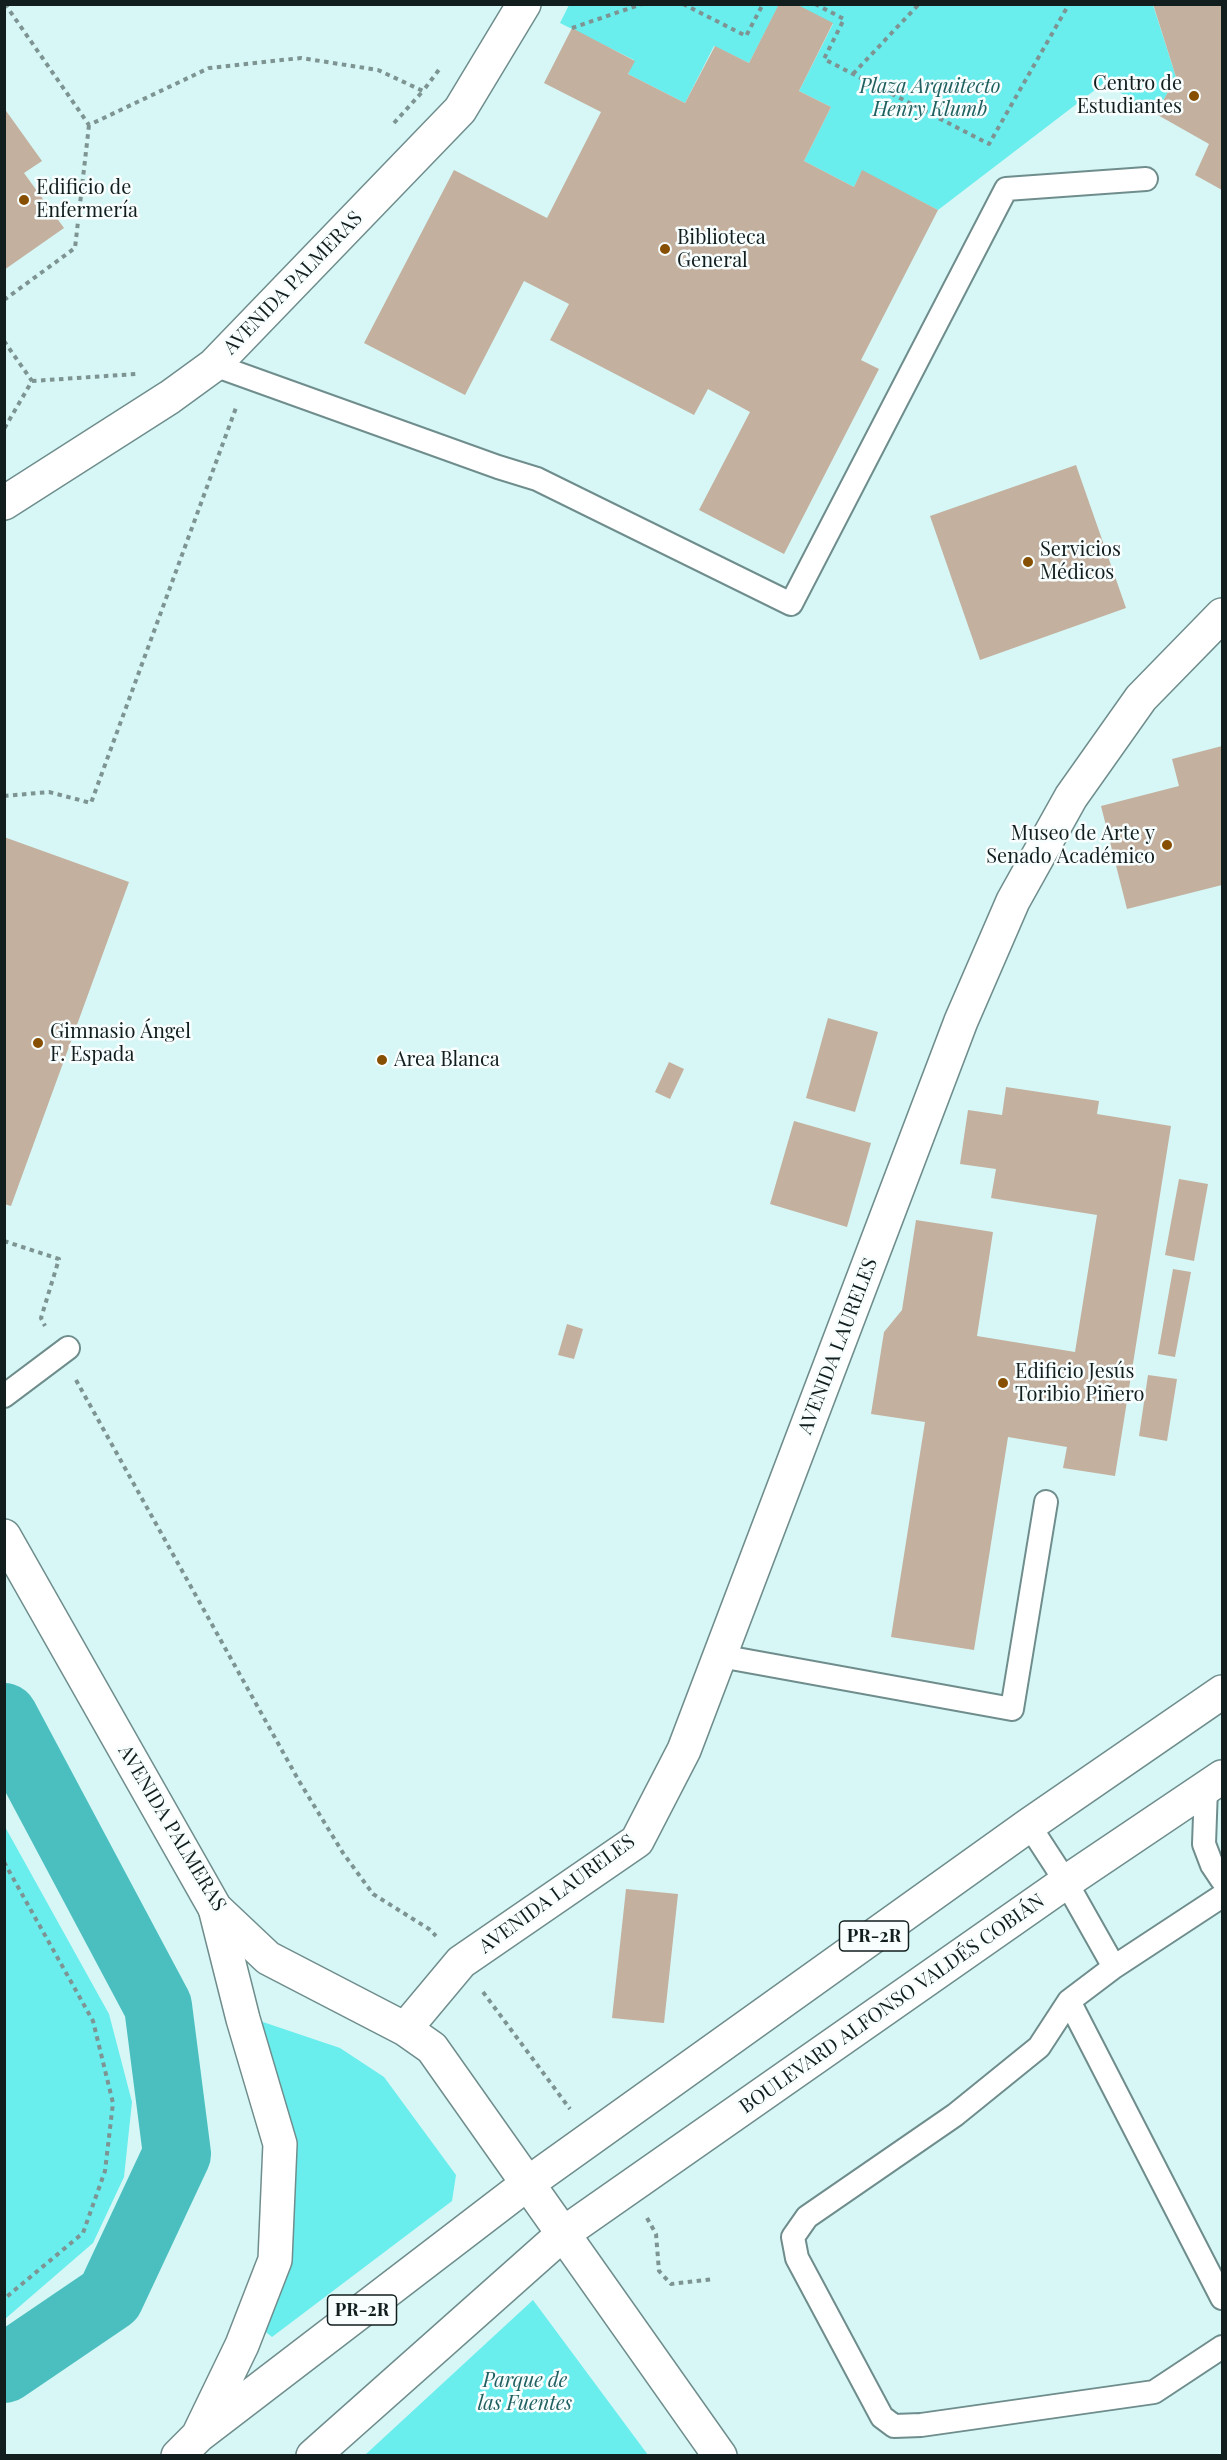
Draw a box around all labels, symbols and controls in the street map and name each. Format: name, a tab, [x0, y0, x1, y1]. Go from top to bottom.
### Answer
place label: Centro de Estudiantes	[1077, 72, 1182, 119]
park label: Plaza Arquitecto Henry Klumb	[860, 75, 1000, 122]
marker: Centro de Estudiantes	[1187, 89, 1201, 103]
place label: Edificio de Enfermería	[36, 176, 138, 223]
marker: Edificio de Enfermería	[17, 193, 31, 207]
street label: AVENIDA PALMERAS	[218, 206, 368, 360]
place label: Biblioteca General	[677, 226, 766, 273]
marker: Biblioteca General	[658, 242, 672, 256]
place label: Servicios Médicos	[1040, 538, 1121, 585]
marker: Servicios Médicos	[1021, 555, 1035, 569]
place label: Museo de Arte y Senado Académico	[986, 822, 1155, 869]
marker: Museo de Arte y Senado Académico	[1160, 838, 1174, 852]
place label: Gimnasio Ángel F. Espada	[50, 1020, 191, 1067]
marker: Gimnasio Ángel F. Espada	[31, 1036, 45, 1050]
place label: Area Blanca	[394, 1048, 500, 1072]
marker: Area Blanca	[375, 1053, 389, 1067]
street label: AVENIDA LAURELES	[793, 1255, 883, 1437]
place label: Edificio Jesús Toribio Piñero	[1015, 1360, 1144, 1407]
marker: Edificio Jesús Toribio Piñero	[996, 1376, 1010, 1390]
street label: AVENIDA PALMERAS	[113, 1741, 231, 1915]
street label: AVENIDA LAURELES	[474, 1829, 640, 1959]
street label: BOULEVARD ALFONSO VALDÉS COBIÁN	[735, 1889, 1049, 2119]
road number: PR-2R	[840, 1921, 908, 1951]
road number: PR-2R	[328, 2295, 397, 2325]
park label: Parque de las Fuentes	[478, 2369, 572, 2416]

